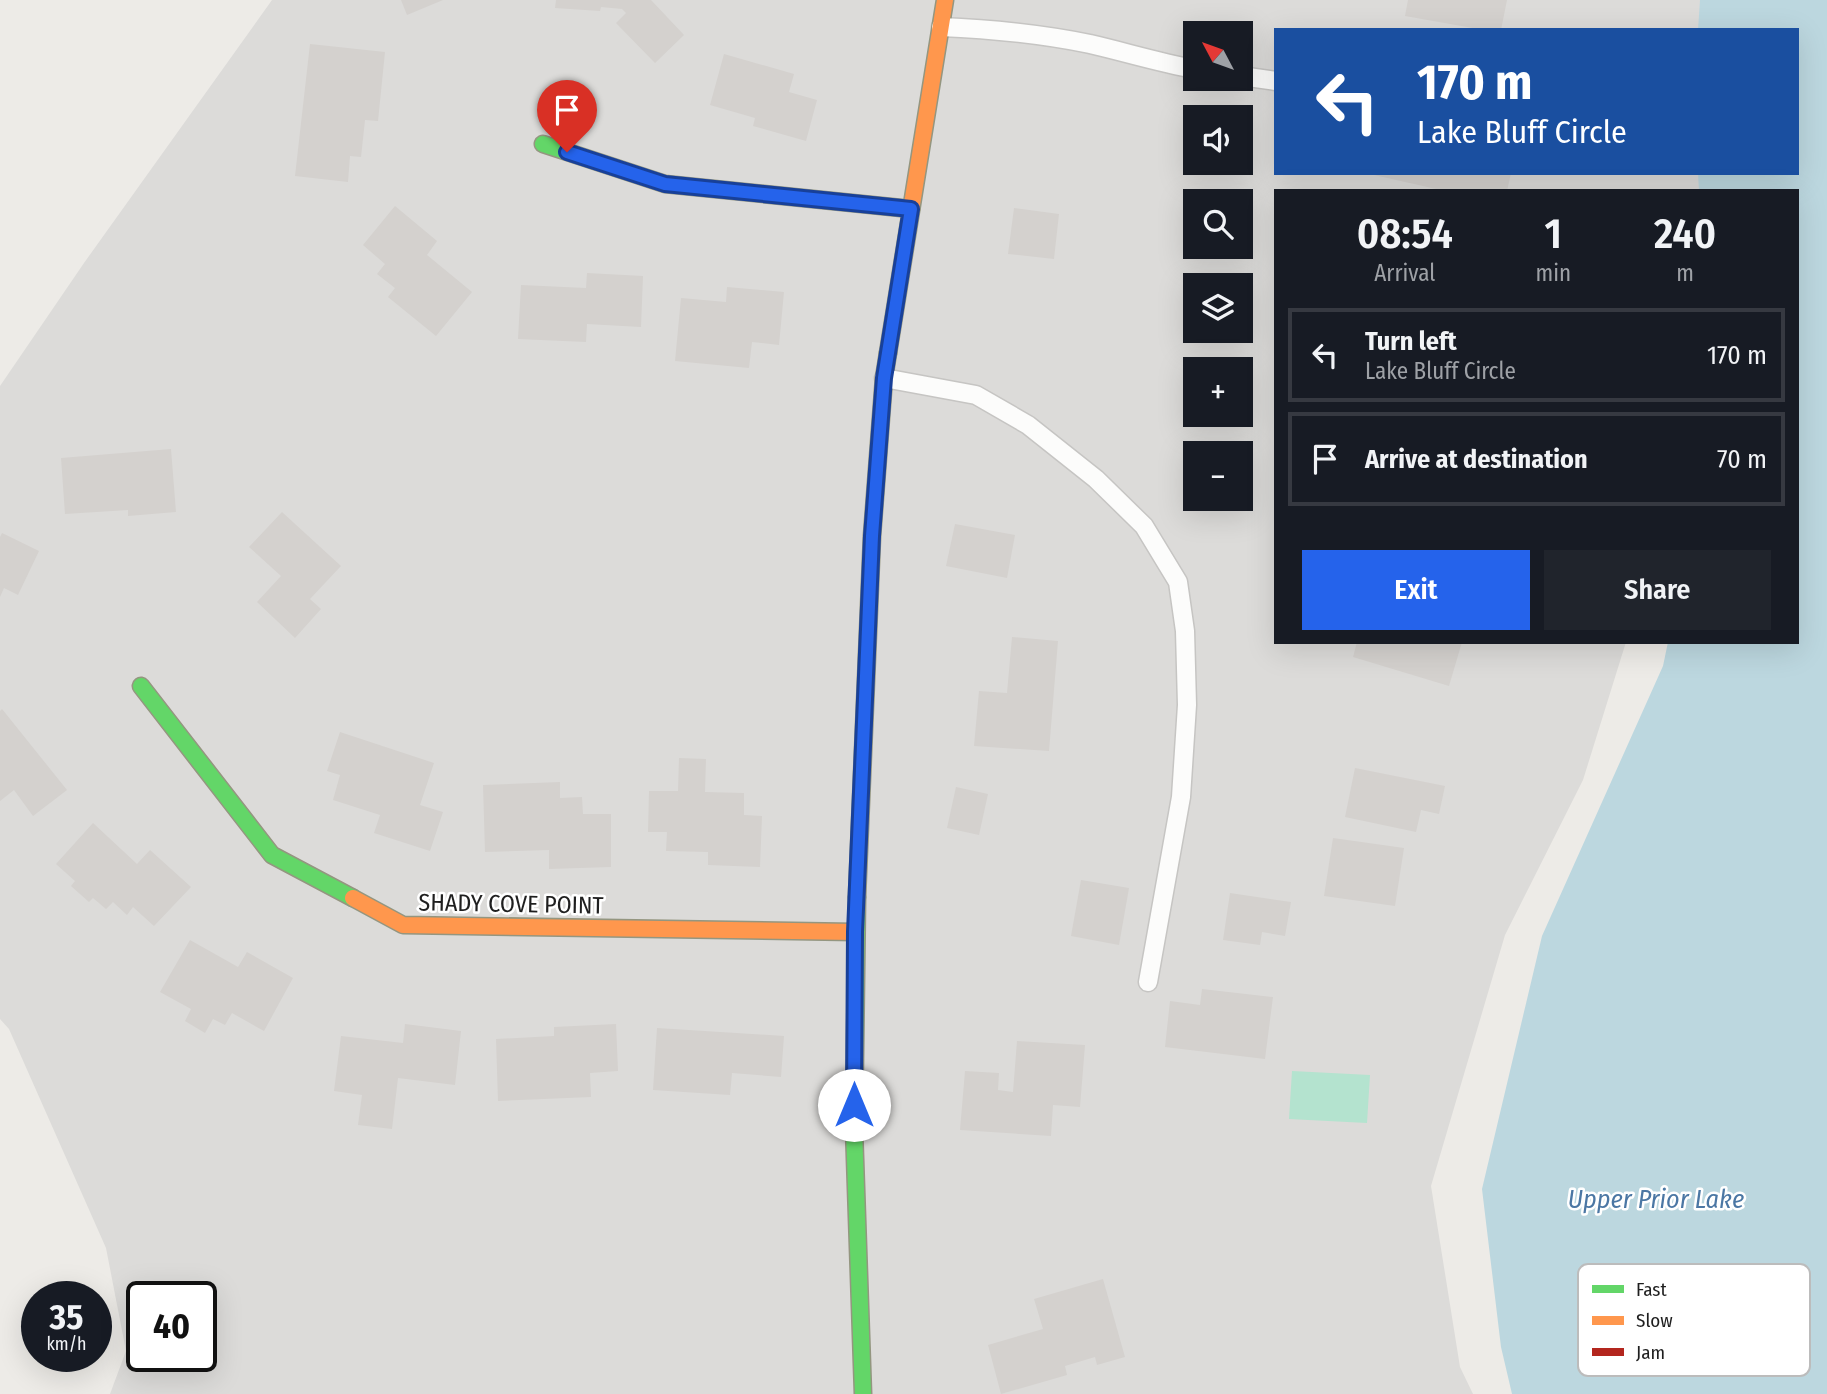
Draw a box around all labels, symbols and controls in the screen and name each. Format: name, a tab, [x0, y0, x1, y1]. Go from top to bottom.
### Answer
north arrow	[1183, 21, 1253, 91]
map controls	[1183, 21, 1253, 511]
text: 170 m	[1417, 53, 1533, 112]
icon: left	[1302, 56, 1393, 147]
pin	[537, 80, 597, 152]
icon: arrive	[548, 91, 586, 129]
button: sound	[1183, 105, 1253, 175]
text: Lake Bluff Circle	[1417, 113, 1627, 151]
button: search	[1183, 189, 1253, 259]
text: 08:54	[1357, 209, 1453, 259]
text: 1	[1545, 209, 1562, 259]
text: 240	[1654, 209, 1716, 259]
text: Arrival	[1374, 259, 1435, 287]
text: min	[1536, 259, 1571, 287]
text: m	[1676, 259, 1694, 287]
button: layers	[1183, 273, 1253, 343]
text: Turn left	[1365, 326, 1457, 357]
icon: left	[1306, 336, 1344, 374]
text: 170 m	[1707, 340, 1767, 371]
button: +	[1183, 357, 1253, 427]
text: Lake Bluff Circle	[1365, 357, 1516, 385]
icon: arrive	[1306, 440, 1344, 478]
button: −	[1183, 441, 1253, 511]
text: Arrive at destination	[1365, 444, 1588, 475]
text: 70 m	[1717, 444, 1767, 475]
button: Exit	[1302, 550, 1530, 630]
button: Share	[1544, 550, 1771, 630]
street label: SHADY COVE POINT	[418, 888, 604, 920]
position arrow	[817, 1068, 891, 1142]
water label: Upper Prior Lake	[1568, 1184, 1744, 1215]
legend	[1578, 1264, 1810, 1376]
text: Fast	[1636, 1278, 1667, 1301]
speed limit sign: 40	[126, 1281, 217, 1372]
text: 35	[50, 1296, 83, 1338]
text: Slow	[1636, 1309, 1673, 1332]
text: km/h	[46, 1333, 87, 1355]
text: Jam	[1636, 1341, 1665, 1364]

